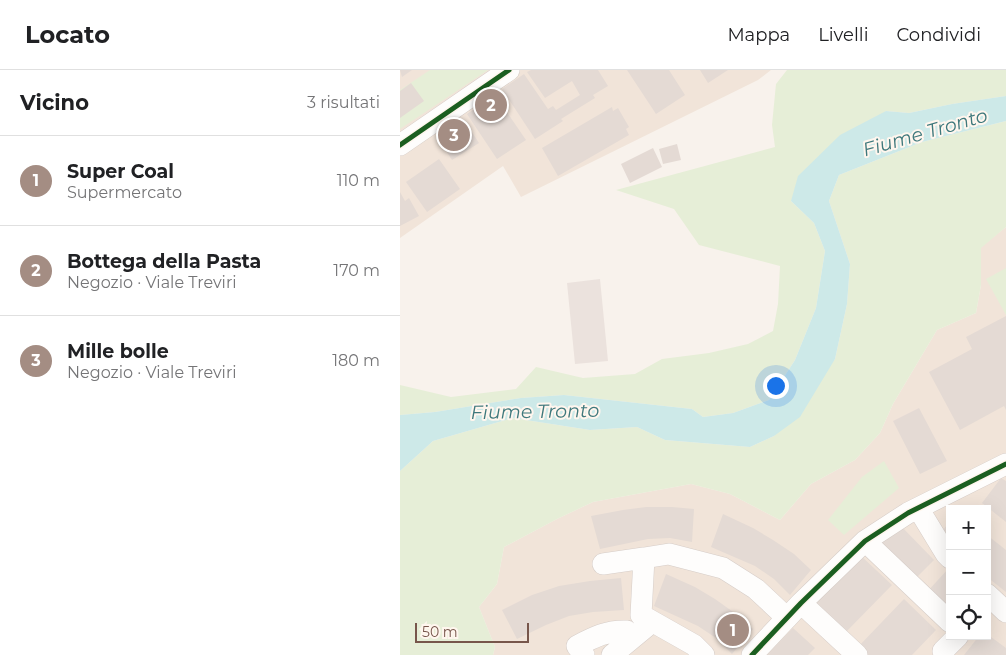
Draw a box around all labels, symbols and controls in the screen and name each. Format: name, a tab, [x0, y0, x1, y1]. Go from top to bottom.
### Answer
text: Locato	[25, 20, 110, 49]
text: Mappa	[727, 24, 790, 46]
text: Livelli	[818, 24, 869, 46]
text: Condividi	[897, 24, 981, 46]
pin: 2	[475, 86, 507, 124]
text: Vicino	[20, 90, 89, 115]
text: 3 risultati	[307, 93, 380, 112]
water label: Fiume Tronto	[860, 104, 990, 161]
pin: 3	[438, 116, 470, 154]
text: Super Coal	[67, 160, 174, 183]
text: 1	[33, 171, 39, 190]
text: 110 m	[337, 171, 380, 190]
text: Supermercato	[67, 183, 182, 202]
text: Bottega della Pasta	[67, 250, 261, 273]
text: 2	[31, 261, 41, 280]
text: 170 m	[333, 261, 380, 280]
text: Negozio · Viale Treviri	[67, 273, 237, 292]
text: Mille bolle	[67, 340, 169, 363]
text: 3	[31, 351, 41, 370]
text: 180 m	[332, 351, 380, 370]
text: Negozio · Viale Treviri	[67, 363, 237, 382]
your location	[763, 373, 789, 399]
water label: Fiume Tronto	[471, 399, 600, 424]
map controls	[946, 505, 991, 640]
button: +	[946, 505, 991, 550]
button: −	[946, 550, 991, 595]
button: locate	[946, 595, 991, 640]
pin: 1	[717, 611, 749, 649]
scale bar	[415, 620, 529, 643]
text: 50 m	[422, 623, 458, 641]

